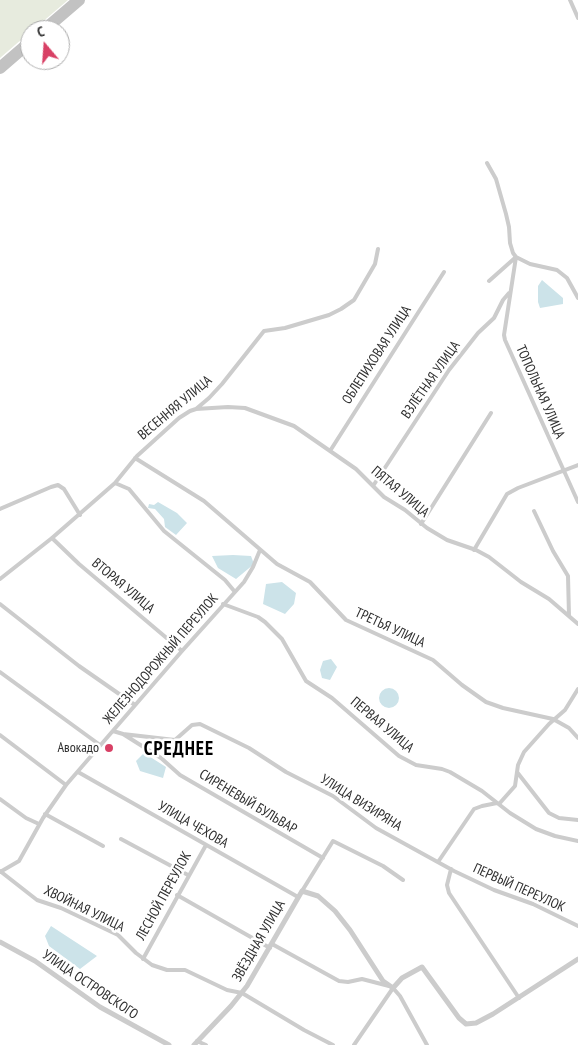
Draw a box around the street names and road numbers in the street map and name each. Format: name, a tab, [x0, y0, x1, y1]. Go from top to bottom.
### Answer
street label: ОБЛЕПИХОВАЯ УЛИЦА	[339, 303, 415, 407]
street label: ВЗЛЁТНАЯ УЛИЦА	[398, 338, 464, 422]
street label: ТОПОЛЬНАЯ УЛИЦА	[512, 343, 568, 441]
street label: ВЕСЕННЯЯ УЛИЦА	[135, 372, 215, 444]
street label: ПЯТАЯ УЛИЦА	[368, 463, 432, 521]
street label: ВТОРАЯ УЛИЦА	[88, 555, 158, 617]
street label: ЖЕЛЕЗНОДОРОЖНЫЙ ПЕРЕУЛОК	[100, 590, 222, 728]
street label: ТРЕТЬЯ УЛИЦА	[352, 604, 428, 652]
street label: ПЕРВАЯ УЛИЦА	[347, 694, 417, 756]
street label: СИРЕНЕВЫЙ БУЛЬВАР	[196, 766, 300, 838]
street label: УЛИЦА ВИЗИРЯНА	[317, 771, 405, 835]
street label: УЛИЦА ЧЕХОВА	[155, 798, 231, 852]
street label: ЛЕСНОЙ ПЕРЕУЛОК	[133, 849, 195, 943]
street label: ПЕРВЫЙ ПЕРЕУЛОК	[470, 860, 568, 916]
street label: ХВОЙНАЯ УЛИЦА	[41, 882, 127, 936]
street label: ЗВЁЗДНАЯ УЛИЦА	[229, 897, 289, 985]
street label: УЛИЦА ОСТРОВСКОГО	[39, 947, 141, 1023]

